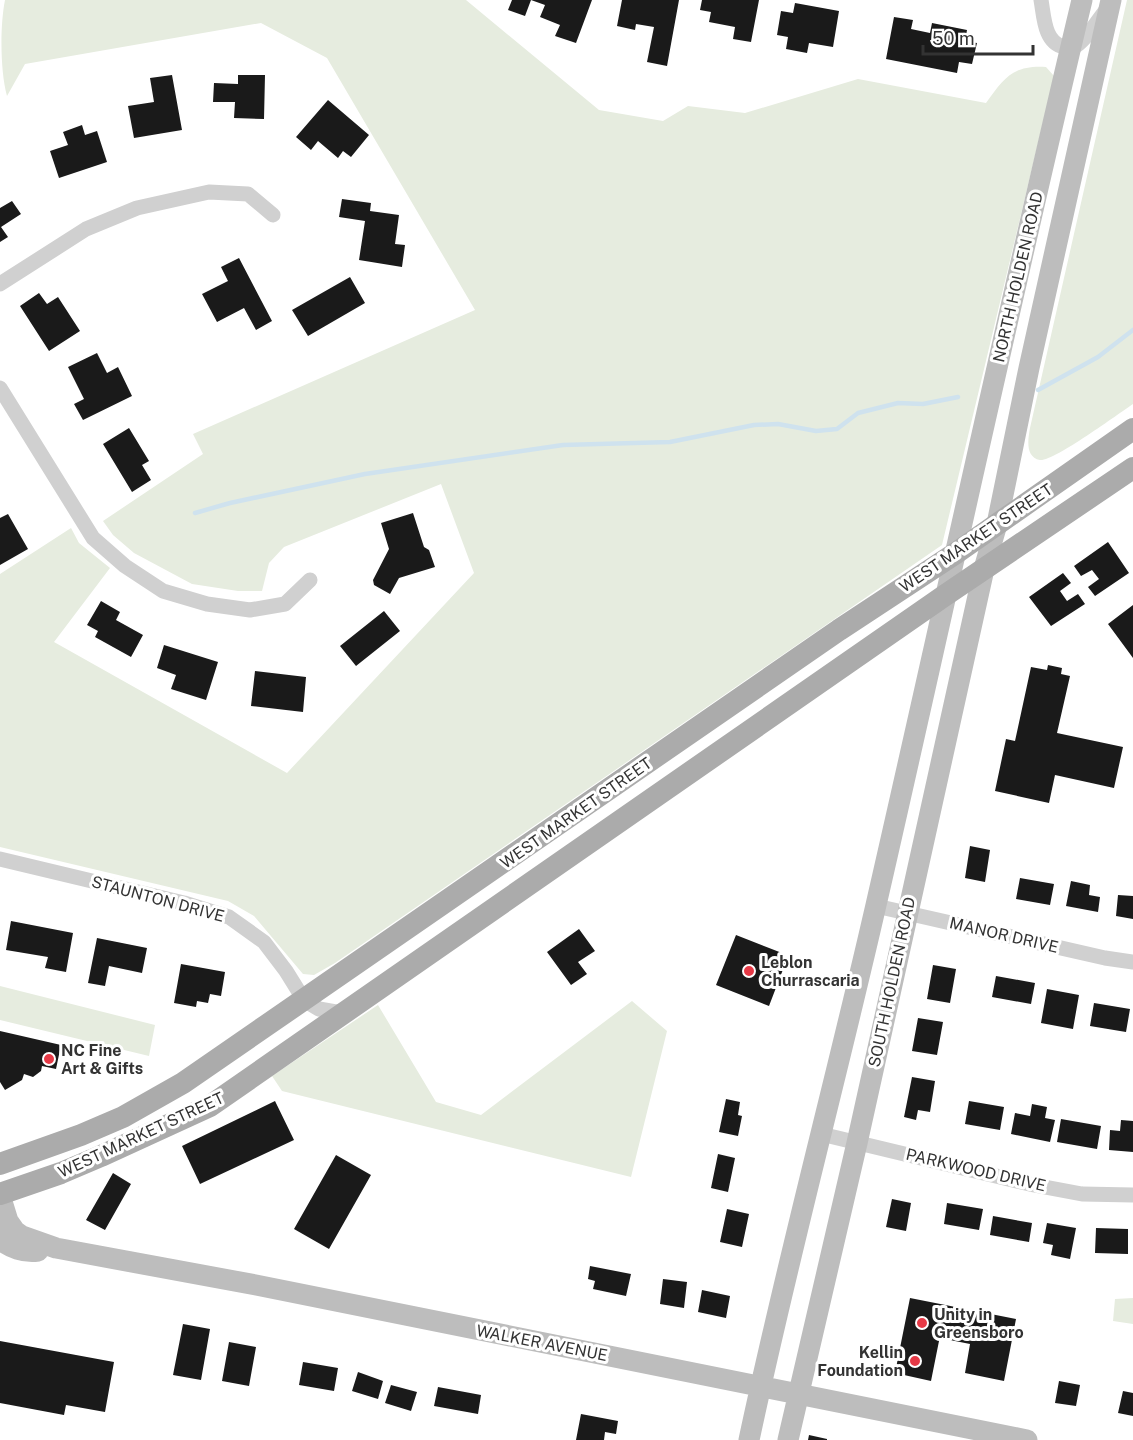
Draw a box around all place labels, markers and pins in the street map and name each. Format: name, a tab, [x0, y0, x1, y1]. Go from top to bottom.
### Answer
place label: Leblon Churrascaria	[761, 953, 860, 990]
marker: Leblon Churrascaria	[742, 964, 756, 978]
place label: NC Fine Art & Gifts	[61, 1041, 143, 1078]
marker: NC Fine Art & Gifts	[42, 1052, 56, 1066]
place label: Unity in Greensboro	[934, 1305, 1024, 1342]
marker: Unity in Greensboro	[915, 1316, 929, 1330]
place label: Kellin Foundation	[817, 1343, 903, 1380]
marker: Kellin Foundation	[908, 1354, 922, 1368]

